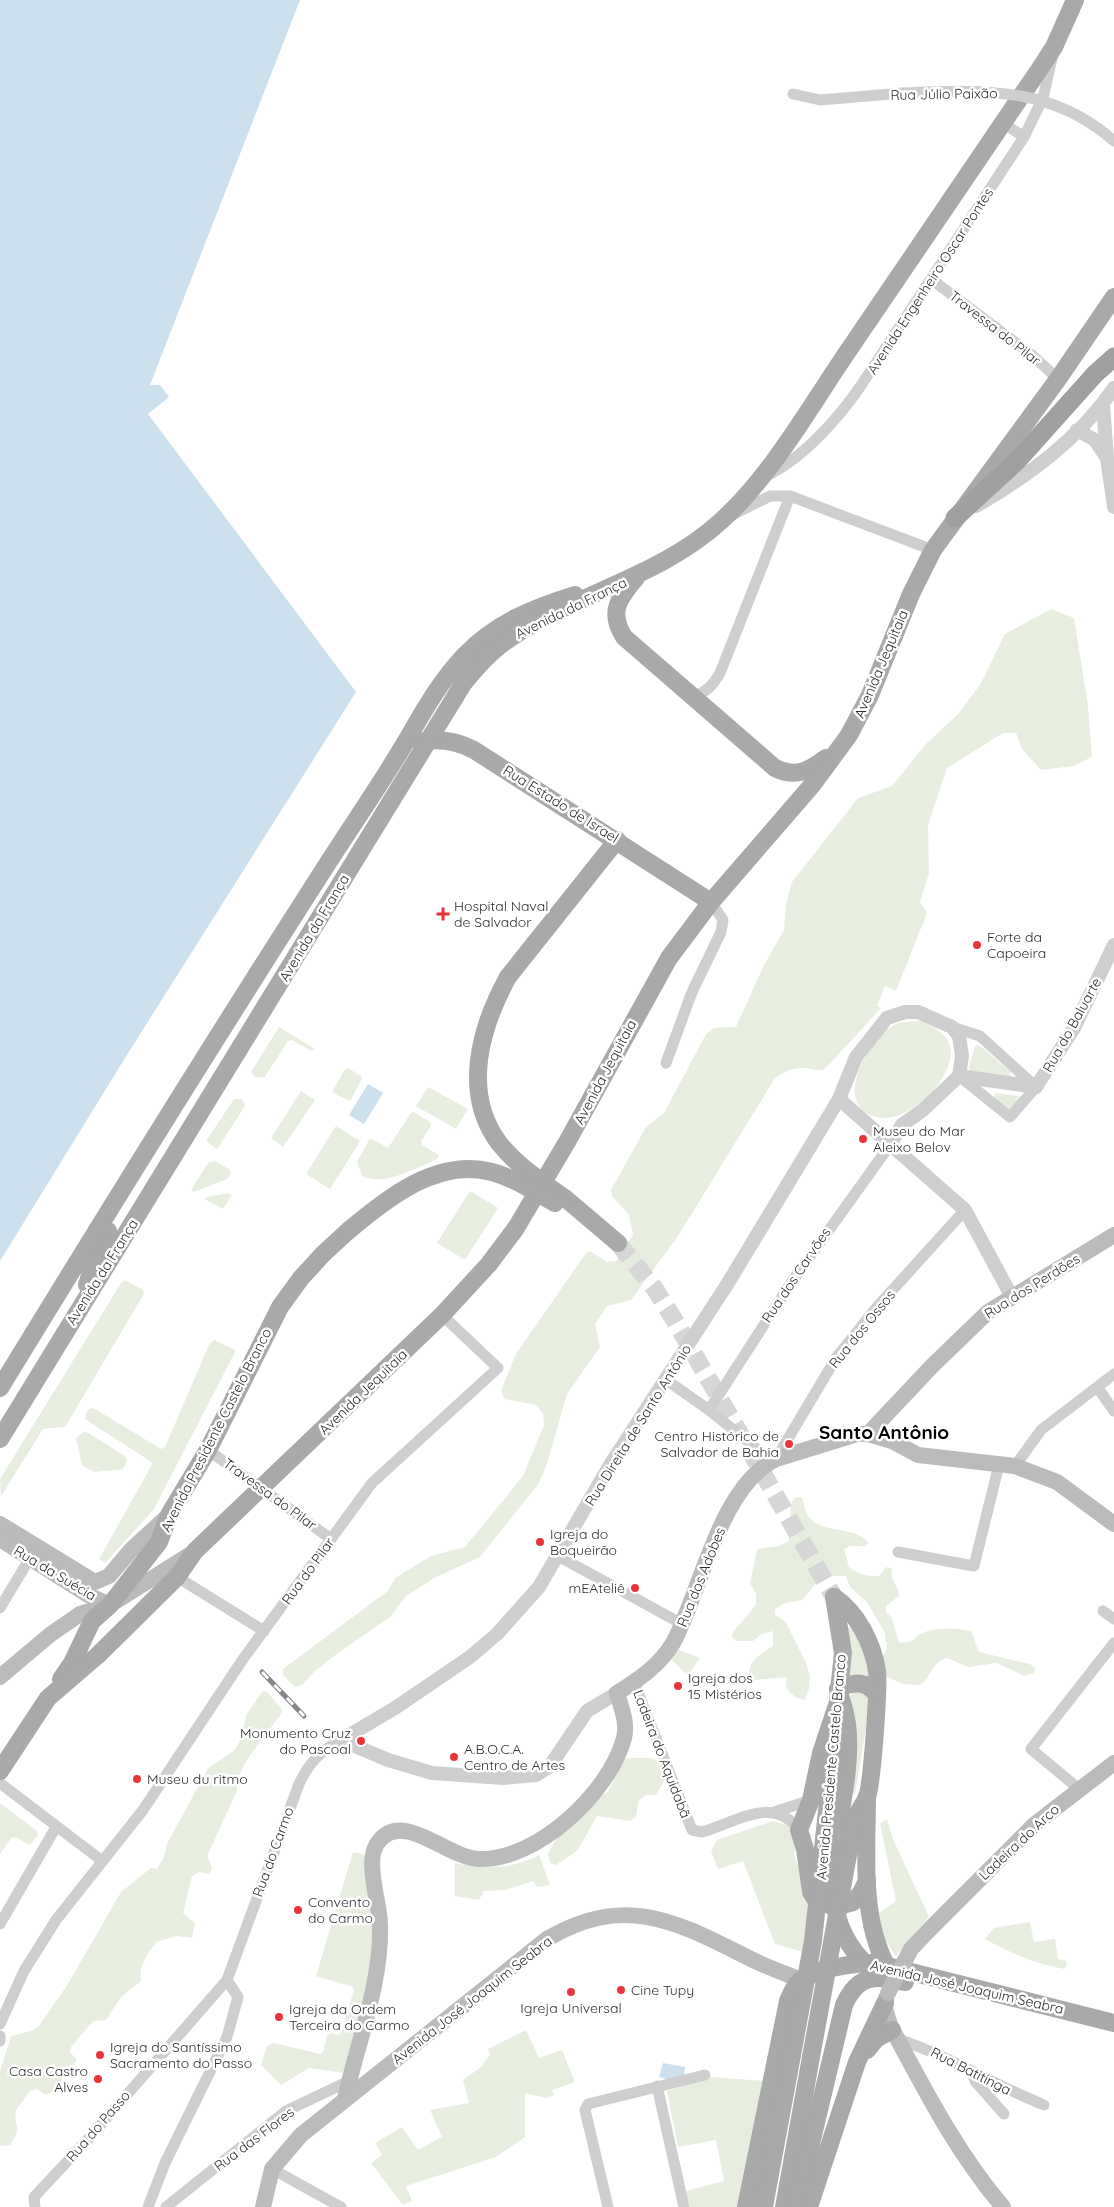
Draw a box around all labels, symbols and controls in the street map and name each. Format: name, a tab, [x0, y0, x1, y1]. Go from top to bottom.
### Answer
street label: Rua Júlio Paixão	[890, 84, 998, 104]
street label: Avenida Engenheiro Oscar Pontes	[863, 184, 997, 378]
street label: Travessa do Pilar	[946, 287, 1045, 370]
street label: Avenida da França	[512, 573, 630, 643]
street label: Avenida Jequitaia	[850, 607, 912, 721]
street label: Rua Estado de Israel	[500, 761, 622, 847]
street label: Avenida da França	[275, 871, 353, 985]
place label: Hospital Naval de Salvador	[454, 897, 548, 931]
marker: Hospital Naval de Salvador	[436, 907, 450, 921]
place label: Forte da Capoeira	[987, 928, 1046, 962]
marker: Forte da Capoeira	[971, 939, 983, 951]
street label: Rua do Baluarte	[1039, 974, 1105, 1075]
street label: Avenida Jequitaia	[570, 1017, 640, 1127]
place label: Museu do Mar Aleixo Belov	[873, 1122, 966, 1156]
marker: Museu do Mar Aleixo Belov	[857, 1133, 869, 1145]
street label: Avenida da França	[62, 1216, 142, 1328]
street label: Rua dos Carvões	[758, 1224, 834, 1326]
street label: Rua dos Perdões	[981, 1249, 1083, 1323]
street label: Rua dos Ossos	[825, 1286, 899, 1372]
street label: Avenida Presidente Castelo Branco	[157, 1325, 275, 1535]
street label: Rua Direita de Santo Antônio	[581, 1341, 695, 1509]
street label: Avenida Jequitaia	[315, 1345, 411, 1439]
district label: Santo Antônio	[819, 1420, 949, 1444]
place label: Centro Histórico de Salvador de Bahia	[655, 1427, 779, 1461]
marker: Centro Histórico de Salvador de Bahia	[783, 1438, 795, 1450]
street label: Travessa do Pilar	[220, 1454, 321, 1534]
place label: Igreja do Boqueirão	[550, 1525, 617, 1559]
street label: Rua dos Adobes	[673, 1525, 729, 1629]
street label: Rua do Pilar	[278, 1533, 339, 1608]
marker: Igreja do Boqueirão	[534, 1536, 546, 1548]
street label: Rua da Suécia	[11, 1541, 99, 1605]
place label: mEAteliê	[569, 1579, 625, 1597]
marker: mEAteliê	[629, 1582, 641, 1594]
street label: Avenida Presidente Castelo Branco	[812, 1653, 850, 1881]
place label: Igreja dos 15 Mistérios	[688, 1669, 762, 1703]
marker: Igreja dos 15 Mistérios	[672, 1680, 684, 1692]
street label: Ladeira do Aquidabã	[629, 1687, 695, 1821]
place label: Monumento Cruz do Pascoal	[240, 1724, 351, 1758]
marker: Monumento Cruz do Pascoal	[355, 1735, 367, 1747]
place label: A.B.O.C.A. Centro de Artes	[464, 1740, 565, 1774]
marker: A.B.O.C.A. Centro de Artes	[448, 1751, 460, 1763]
place label: Museu du ritmo	[147, 1770, 248, 1788]
marker: Museu du ritmo	[131, 1773, 143, 1785]
street label: Ladeira do Arco	[975, 1800, 1063, 1884]
street label: Rua do Carmo	[248, 1805, 298, 1899]
place label: Convento do Carmo	[308, 1893, 373, 1927]
marker: Convento do Carmo	[292, 1904, 304, 1916]
street label: Avenida José Joaquim Seabra	[388, 1932, 556, 2068]
street label: Avenida José Joaquim Seabra	[868, 1956, 1066, 2018]
place label: Cine Tupy	[631, 1981, 694, 1999]
marker: Cine Tupy	[615, 1984, 627, 1996]
marker: Igreja Universal	[565, 1986, 577, 1998]
place label: Igreja Universal	[520, 1999, 622, 2017]
place label: Igreja da Ordem Terceira do Carmo	[289, 2000, 409, 2034]
marker: Igreja da Ordem Terceira do Carmo	[273, 2011, 285, 2023]
place label: Igreja do Santíssimo Sacramento do Passo	[110, 2038, 252, 2072]
street label: Rua Batitinga	[928, 2043, 1014, 2099]
marker: Igreja do Santíssimo Sacramento do Passo	[94, 2049, 106, 2061]
place label: Casa Castro Alves	[9, 2062, 88, 2096]
marker: Casa Castro Alves	[92, 2073, 104, 2085]
street label: Rua do Passo	[62, 2087, 134, 2165]
street label: Rua das Flores	[210, 2103, 298, 2175]

